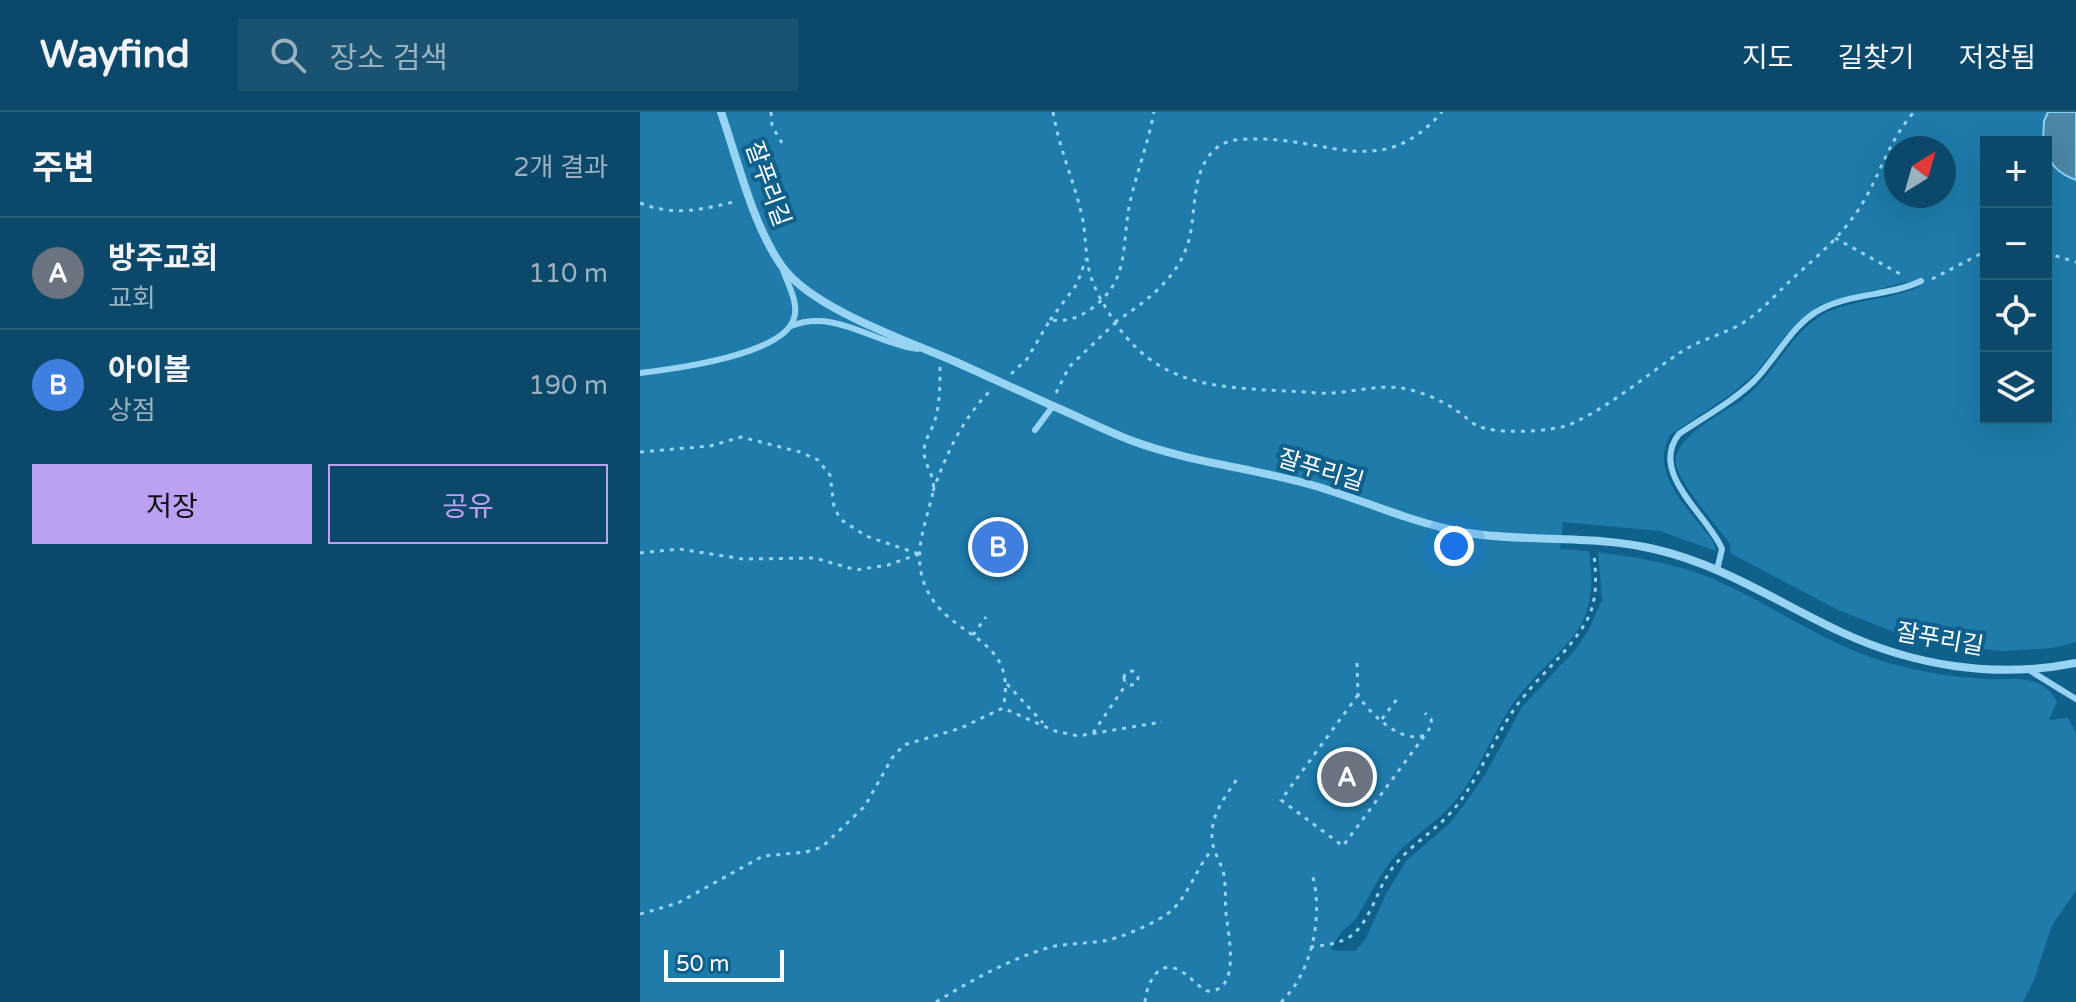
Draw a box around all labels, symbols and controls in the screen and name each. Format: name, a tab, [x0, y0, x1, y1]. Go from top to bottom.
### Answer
search box	[238, 19, 798, 91]
text: Wayfind	[40, 32, 190, 78]
icon: search	[266, 33, 310, 77]
text: 장소 검색	[330, 40, 448, 77]
text: 지도	[1742, 41, 1793, 75]
text: 길찾기	[1837, 41, 1915, 75]
text: 저장됨	[1959, 41, 2036, 75]
north arrow	[1884, 136, 1956, 208]
map controls	[1980, 136, 2052, 424]
button: +	[1980, 136, 2052, 208]
street label: 잘푸리길	[739, 138, 796, 231]
text: 주변	[32, 148, 95, 189]
text: 2개 결과	[513, 152, 608, 183]
button: −	[1980, 208, 2052, 280]
text: 방주교회	[108, 240, 218, 277]
text: A	[48, 258, 68, 289]
text: 110 m	[528, 258, 608, 289]
button: locate	[1980, 280, 2052, 352]
text: 교회	[108, 283, 156, 314]
text: 아이볼	[108, 352, 191, 389]
button: layers	[1980, 352, 2052, 424]
text: B	[49, 370, 67, 401]
text: 190 m	[528, 370, 608, 401]
text: 상점	[108, 395, 156, 426]
street label: 잘푸리길	[1274, 444, 1367, 497]
button: 저장	[32, 464, 312, 544]
button: 공유	[328, 464, 608, 544]
pin: B	[972, 517, 1024, 577]
your location	[1434, 526, 1474, 566]
street label: 잘푸리길	[1894, 618, 1986, 661]
pin: A	[1321, 747, 1373, 807]
scale bar	[664, 946, 784, 982]
text: 50 m	[676, 951, 730, 977]

